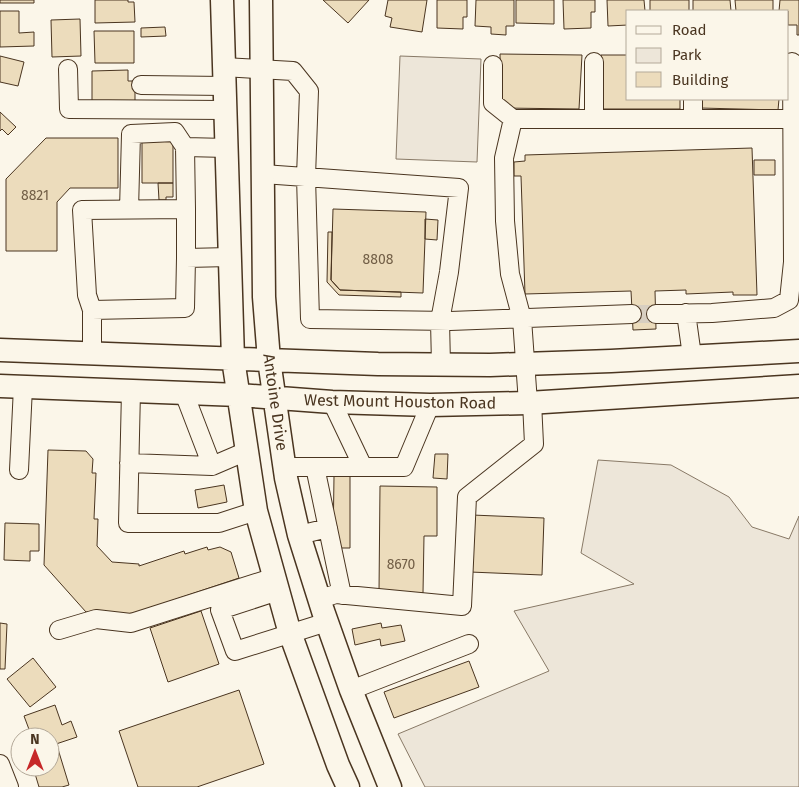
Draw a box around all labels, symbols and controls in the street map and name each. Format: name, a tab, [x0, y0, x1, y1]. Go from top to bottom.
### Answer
legend	[626, 10, 789, 100]
text: Road	[672, 21, 707, 39]
text: Park	[672, 46, 702, 64]
text: Building	[672, 71, 728, 89]
house number: 8821	[21, 187, 49, 204]
house number: 8808	[363, 251, 394, 268]
street label: Antoine Drive	[259, 352, 292, 452]
street label: West Mount Houston Road	[304, 390, 496, 413]
house number: 8670	[387, 556, 416, 573]
north arrow	[10, 727, 60, 777]
text: N	[30, 731, 40, 748]

